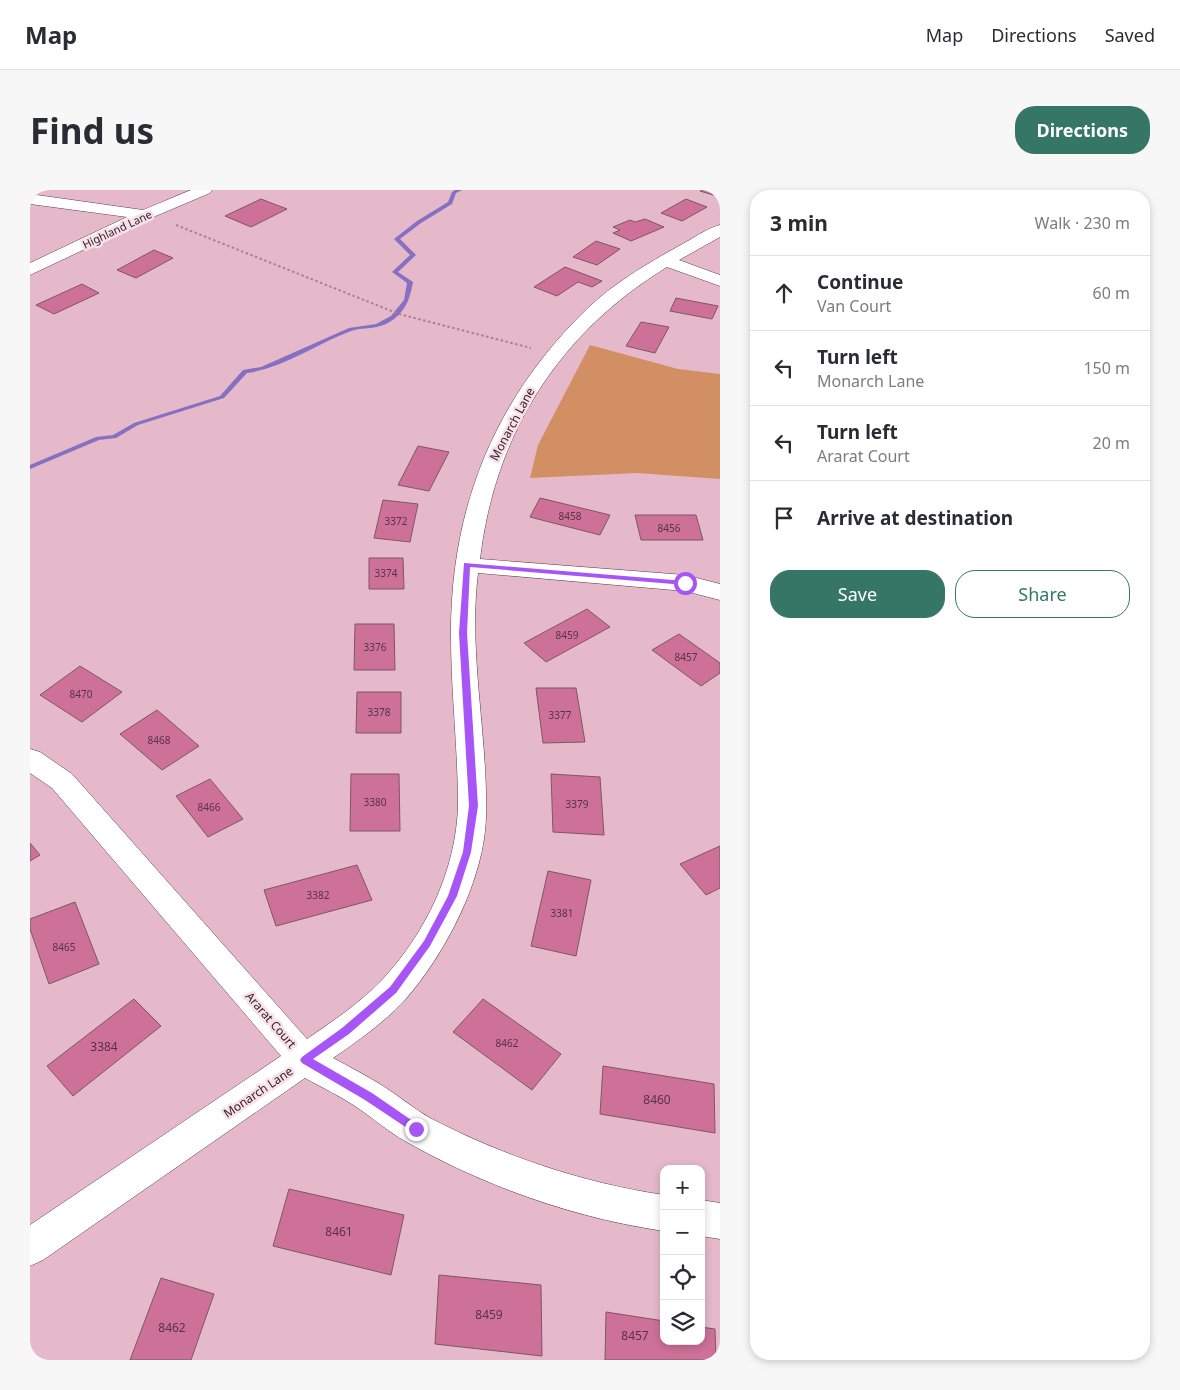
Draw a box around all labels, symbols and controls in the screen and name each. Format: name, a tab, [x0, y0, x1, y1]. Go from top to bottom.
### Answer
text: Map	[25, 18, 77, 51]
text: Map	[926, 23, 963, 47]
text: Directions	[991, 23, 1077, 47]
text: Saved	[1105, 23, 1155, 47]
button: Directions	[1015, 106, 1150, 154]
text: Find us	[30, 107, 154, 154]
street label: Highland Lane	[80, 206, 154, 252]
text: 3 min	[770, 209, 828, 237]
text: Walk · 230 m	[1035, 212, 1130, 234]
text: Continue	[817, 269, 903, 295]
icon: ahead	[770, 279, 798, 307]
text: 60 m	[1093, 282, 1130, 304]
text: Van Court	[817, 295, 891, 317]
text: Turn left	[817, 344, 898, 370]
icon: left	[770, 354, 798, 382]
text: 150 m	[1083, 357, 1130, 379]
text: Monarch Lane	[817, 370, 924, 392]
street label: Monarch Lane	[486, 384, 539, 464]
text: Turn left	[817, 419, 898, 445]
icon: left	[770, 429, 798, 457]
text: 20 m	[1093, 432, 1130, 454]
text: Ararat Court	[817, 445, 910, 467]
icon: arrive	[770, 504, 798, 532]
text: Arrive at destination	[817, 505, 1013, 531]
house number: 8458	[559, 509, 582, 523]
house number: 3372	[385, 514, 408, 528]
house number: 8456	[658, 521, 681, 535]
house number: 3374	[375, 566, 398, 580]
button: Save	[770, 570, 945, 618]
button: Share	[955, 570, 1130, 618]
route start	[674, 572, 697, 595]
house number: 8459	[556, 628, 579, 642]
house number: 3376	[364, 640, 387, 654]
house number: 8457	[675, 650, 698, 664]
house number: 8470	[70, 687, 93, 701]
house number: 3378	[368, 705, 391, 719]
house number: 3377	[549, 708, 572, 722]
house number: 8468	[148, 733, 171, 747]
house number: 3380	[364, 795, 387, 809]
house number: 3379	[566, 797, 589, 811]
house number: 8466	[198, 800, 221, 814]
house number: 3382	[307, 888, 330, 902]
house number: 3381	[551, 906, 573, 920]
house number: 8465	[53, 940, 76, 954]
street label: Ararat Court	[242, 988, 301, 1052]
house number: 8462	[496, 1036, 519, 1050]
house number: 3384	[90, 1038, 118, 1055]
street label: Monarch Lane	[220, 1062, 296, 1122]
house number: 8460	[643, 1091, 671, 1108]
route end	[405, 1118, 428, 1141]
map controls	[660, 1165, 705, 1345]
button: +	[660, 1165, 705, 1210]
button: −	[660, 1210, 705, 1255]
house number: 8461	[325, 1223, 353, 1240]
button: locate	[660, 1255, 705, 1300]
button: layers	[660, 1300, 705, 1345]
house number: 8459	[475, 1306, 503, 1323]
house number: 8462	[158, 1319, 186, 1336]
house number: 8457	[621, 1327, 649, 1344]

